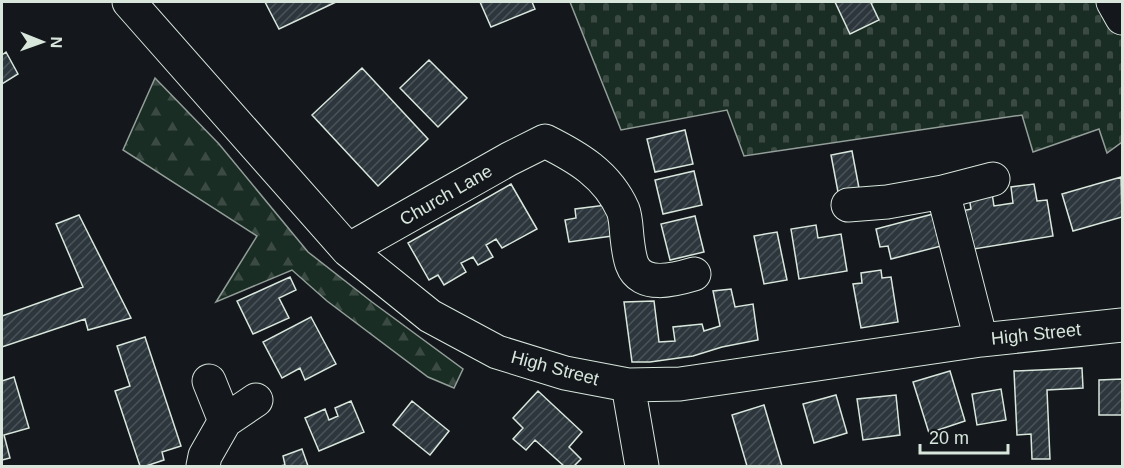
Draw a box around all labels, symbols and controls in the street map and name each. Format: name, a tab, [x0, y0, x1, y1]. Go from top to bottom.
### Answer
north arrow	[12, 12, 72, 72]
text: N	[48, 36, 65, 48]
street label: Church Lane	[396, 161, 496, 229]
street label: High Street	[990, 319, 1082, 349]
street label: High Street	[509, 347, 601, 389]
scale bar	[920, 417, 1008, 455]
text: 20 m	[929, 428, 969, 448]

